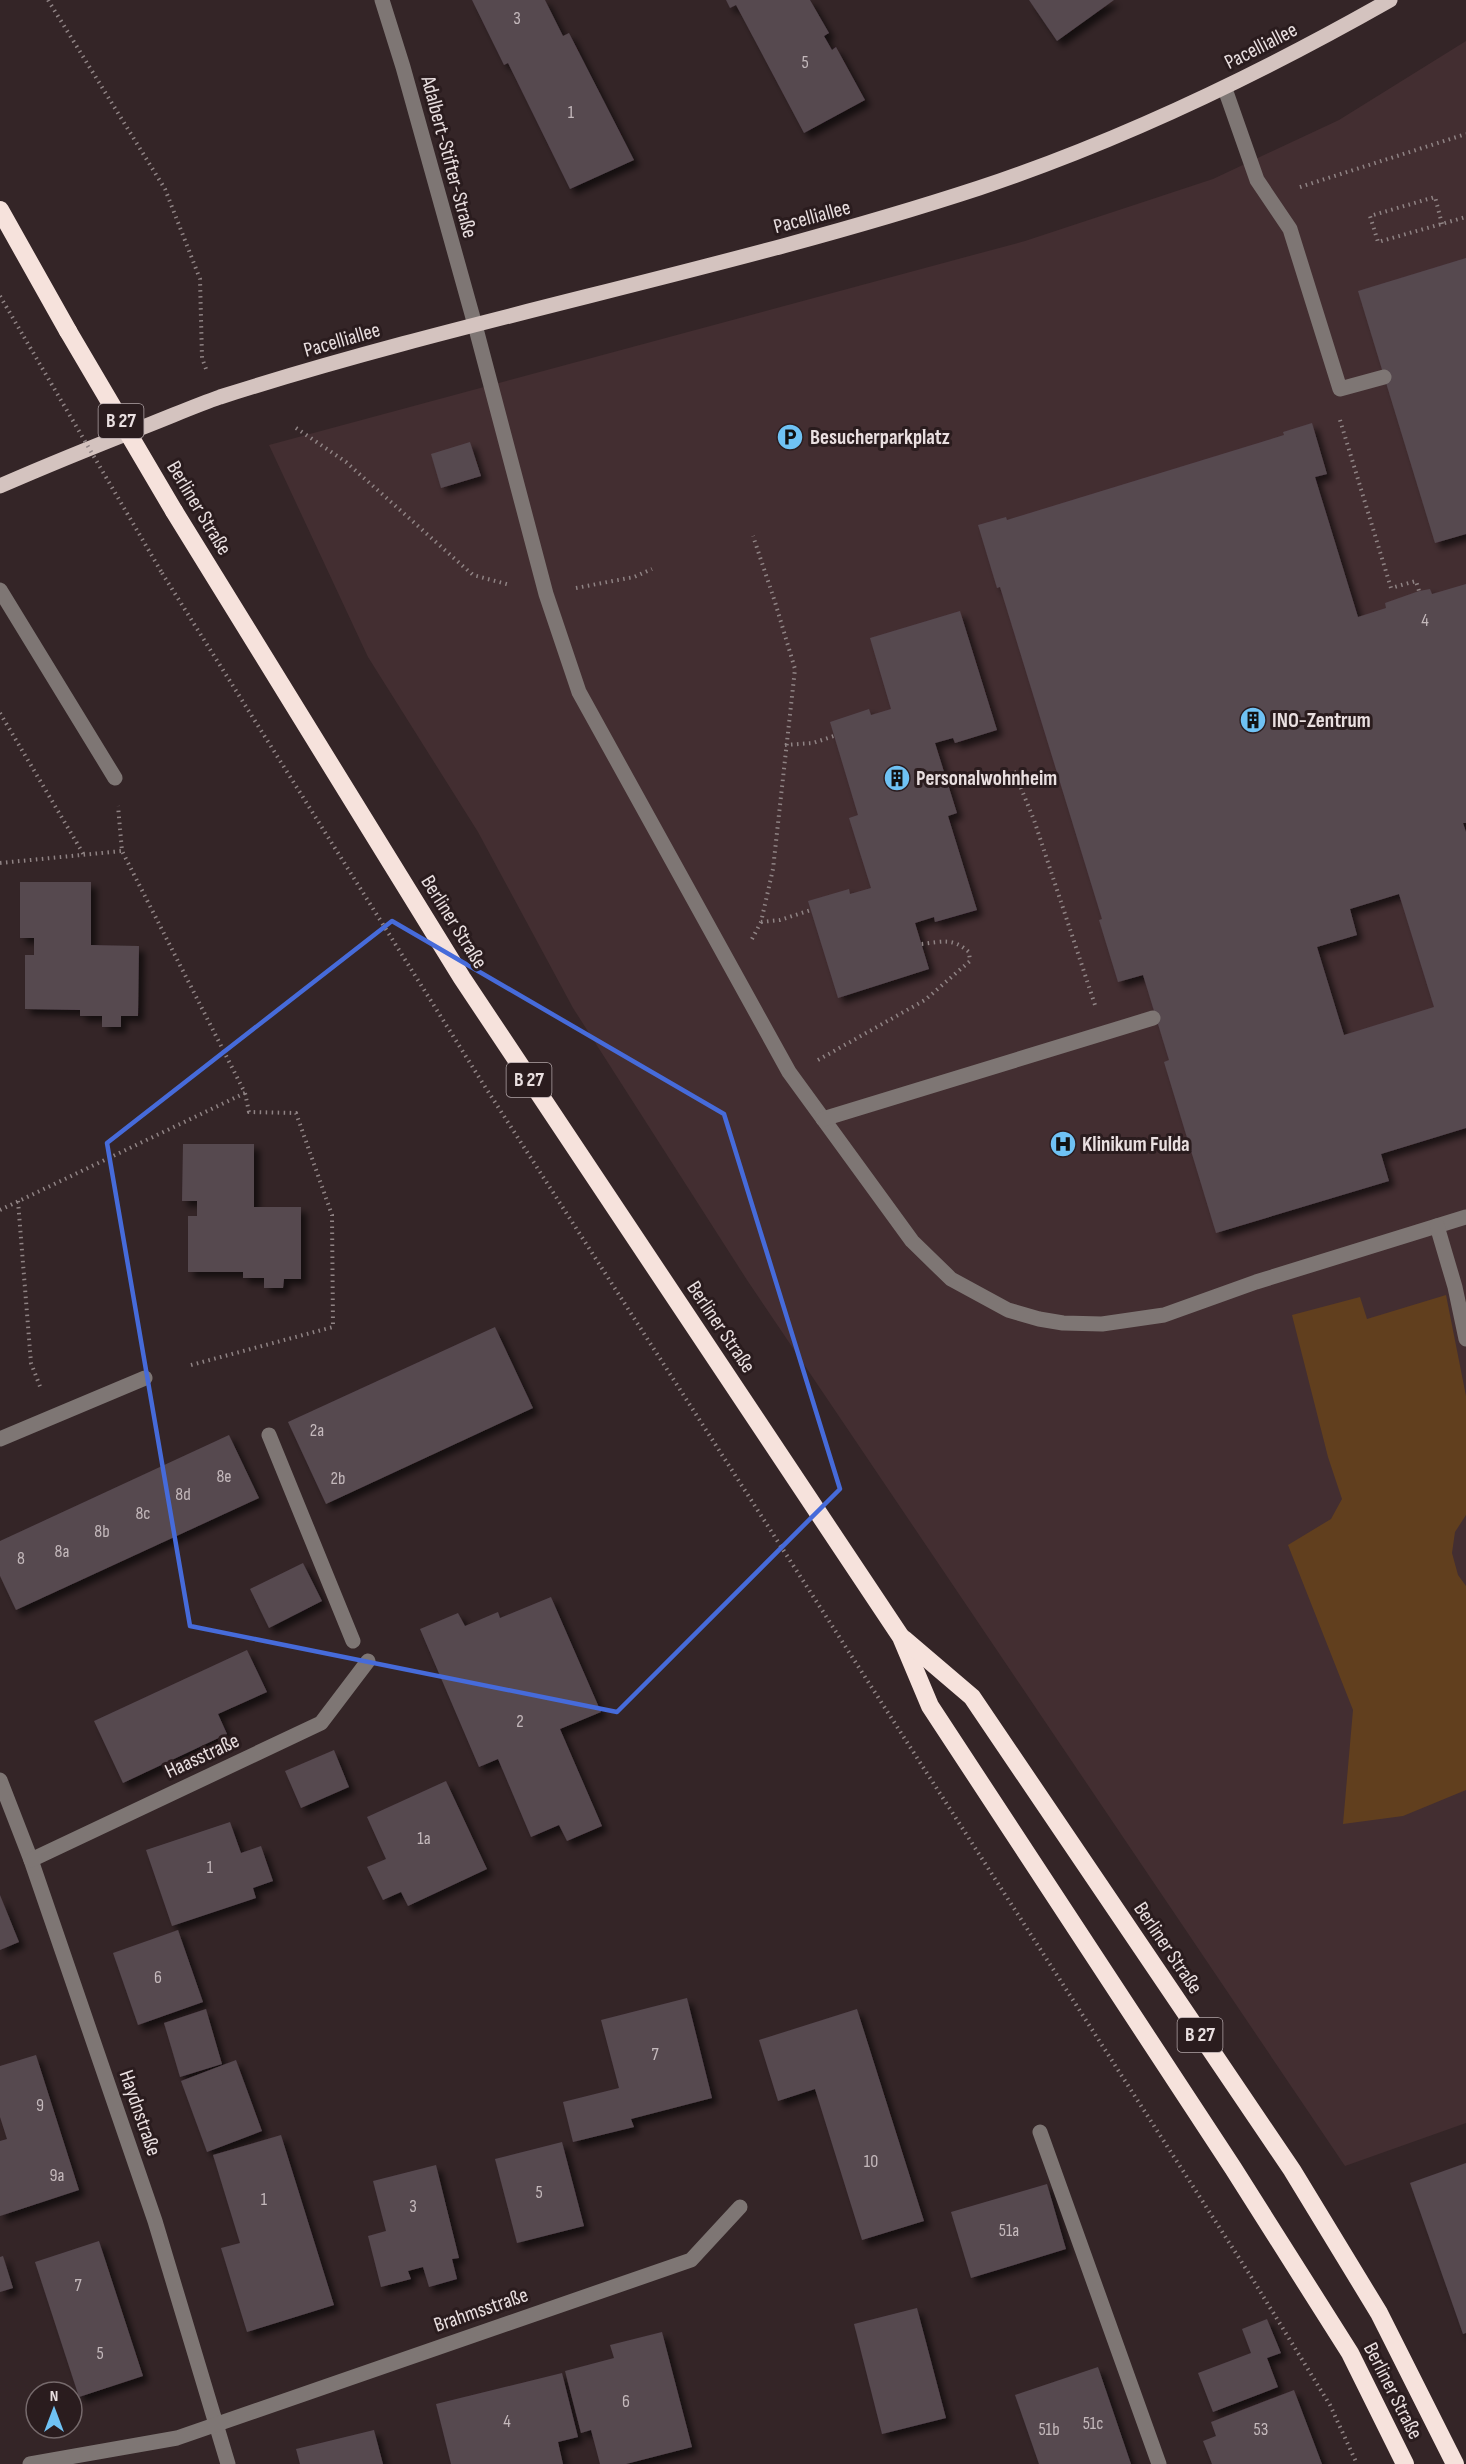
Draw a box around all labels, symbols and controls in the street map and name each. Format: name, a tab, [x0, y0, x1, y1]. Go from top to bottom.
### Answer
house number: 3	[513, 8, 521, 29]
street label: Pacelliallee	[1220, 17, 1302, 75]
house number: 5	[801, 52, 809, 73]
street label: Adalbert-Stifter-Straße	[415, 72, 483, 241]
house number: 1	[568, 102, 575, 123]
street label: Pacelliallee	[771, 195, 853, 239]
street label: Pacelliallee	[301, 317, 383, 363]
road number: B 27	[98, 404, 144, 438]
parking icon: Besucherparkplatz	[775, 422, 805, 452]
place label: Besucherparkplatz	[810, 425, 950, 450]
street label: Berliner Straße	[161, 456, 237, 560]
house number: 4	[1421, 610, 1429, 631]
building icon: INO-Zentrum	[1238, 705, 1268, 735]
place label: INO-Zentrum	[1272, 708, 1371, 733]
building icon: Personalwohnheim	[882, 763, 912, 793]
place label: Personalwohnheim	[916, 766, 1057, 791]
street label: Berliner Straße	[415, 871, 493, 973]
road number: B 27	[506, 1063, 552, 1097]
hospital icon: Klinikum Fulda	[1048, 1129, 1078, 1159]
place label: Klinikum Fulda	[1082, 1132, 1190, 1157]
street label: Berliner Straße	[681, 1276, 761, 1378]
house number: 2a	[310, 1420, 324, 1441]
house number: 8e	[216, 1466, 232, 1487]
house number: 2b	[331, 1468, 345, 1489]
house number: 8d	[175, 1484, 191, 1505]
house number: 8c	[135, 1503, 151, 1524]
house number: 8b	[94, 1521, 110, 1542]
house number: 8a	[55, 1541, 69, 1562]
house number: 8	[17, 1548, 25, 1569]
house number: 2	[516, 1711, 524, 1732]
street label: Haasstraße	[161, 1728, 243, 1784]
house number: 1a	[417, 1828, 431, 1849]
house number: 1	[207, 1857, 214, 1878]
street label: Berliner Straße	[1128, 1897, 1208, 1999]
house number: 6	[154, 1967, 162, 1988]
road number: B 27	[1178, 2018, 1222, 2052]
house number: 7	[651, 2044, 659, 2065]
street label: Haydnstraße	[114, 2067, 166, 2159]
house number: 9	[36, 2095, 44, 2116]
house number: 10	[864, 2151, 878, 2172]
house number: 9a	[50, 2165, 65, 2186]
house number: 5	[535, 2182, 543, 2203]
house number: 1	[261, 2189, 268, 2210]
house number: 3	[409, 2196, 417, 2217]
house number: 51a	[999, 2220, 1019, 2241]
house number: 7	[74, 2275, 82, 2296]
street label: Brahmsstraße	[431, 2282, 531, 2338]
street label: Berliner Straße	[1358, 2338, 1428, 2444]
house number: 5	[96, 2343, 104, 2364]
north arrow	[24, 2380, 84, 2440]
text: N	[50, 2387, 58, 2406]
house number: 6	[622, 2391, 630, 2412]
house number: 4	[503, 2411, 511, 2432]
house number: 51c	[1083, 2413, 1103, 2434]
house number: 51b	[1038, 2419, 1060, 2440]
house number: 53	[1254, 2419, 1268, 2440]

